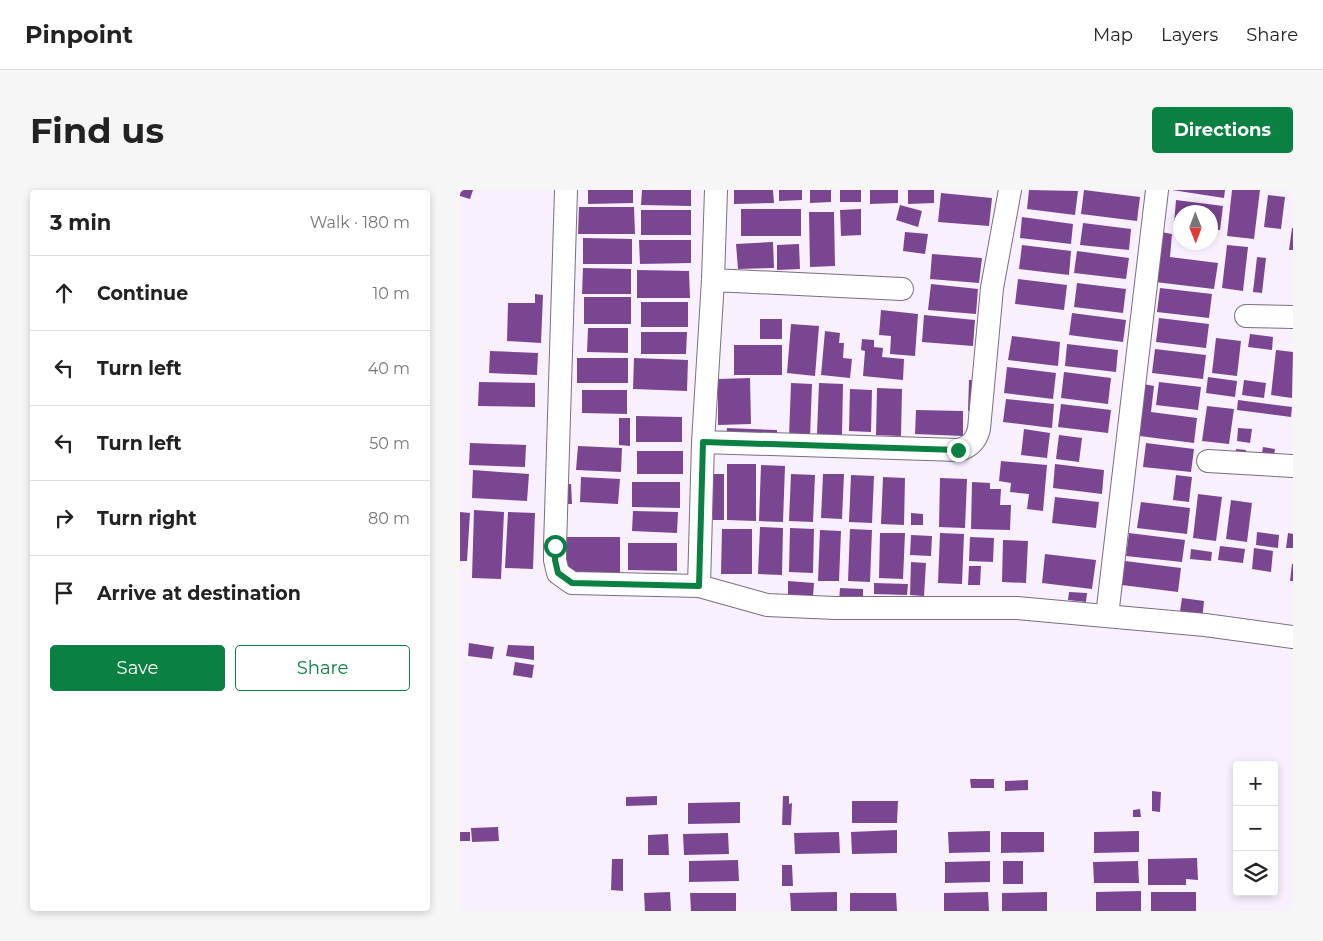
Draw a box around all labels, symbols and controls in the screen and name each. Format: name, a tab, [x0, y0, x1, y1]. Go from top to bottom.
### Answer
text: Pinpoint	[25, 20, 133, 49]
text: Map	[1093, 24, 1133, 46]
text: Layers	[1161, 24, 1218, 46]
text: Share	[1246, 24, 1298, 46]
button: Directions	[1152, 107, 1293, 153]
text: Find us	[30, 109, 164, 152]
north arrow	[1173, 205, 1218, 250]
text: 3 min	[50, 210, 111, 235]
text: Walk · 180 m	[310, 213, 410, 232]
icon: ahead	[50, 279, 78, 307]
text: Continue	[97, 282, 188, 305]
text: 10 m	[372, 284, 410, 303]
icon: left	[50, 354, 78, 382]
text: Turn left	[97, 357, 182, 380]
text: 40 m	[368, 359, 410, 378]
icon: left	[50, 429, 78, 457]
text: Turn left	[97, 432, 182, 455]
text: 50 m	[369, 434, 410, 453]
route end	[947, 439, 970, 462]
icon: right	[50, 504, 78, 532]
text: Turn right	[97, 507, 197, 530]
text: 80 m	[368, 509, 410, 528]
route start	[544, 535, 567, 558]
icon: arrive	[50, 579, 78, 607]
text: Arrive at destination	[97, 582, 301, 605]
button: Save	[50, 645, 225, 691]
button: Share	[235, 645, 410, 691]
map controls	[1233, 761, 1278, 896]
button: +	[1233, 761, 1278, 806]
button: −	[1233, 806, 1278, 851]
button: layers	[1233, 851, 1278, 896]

